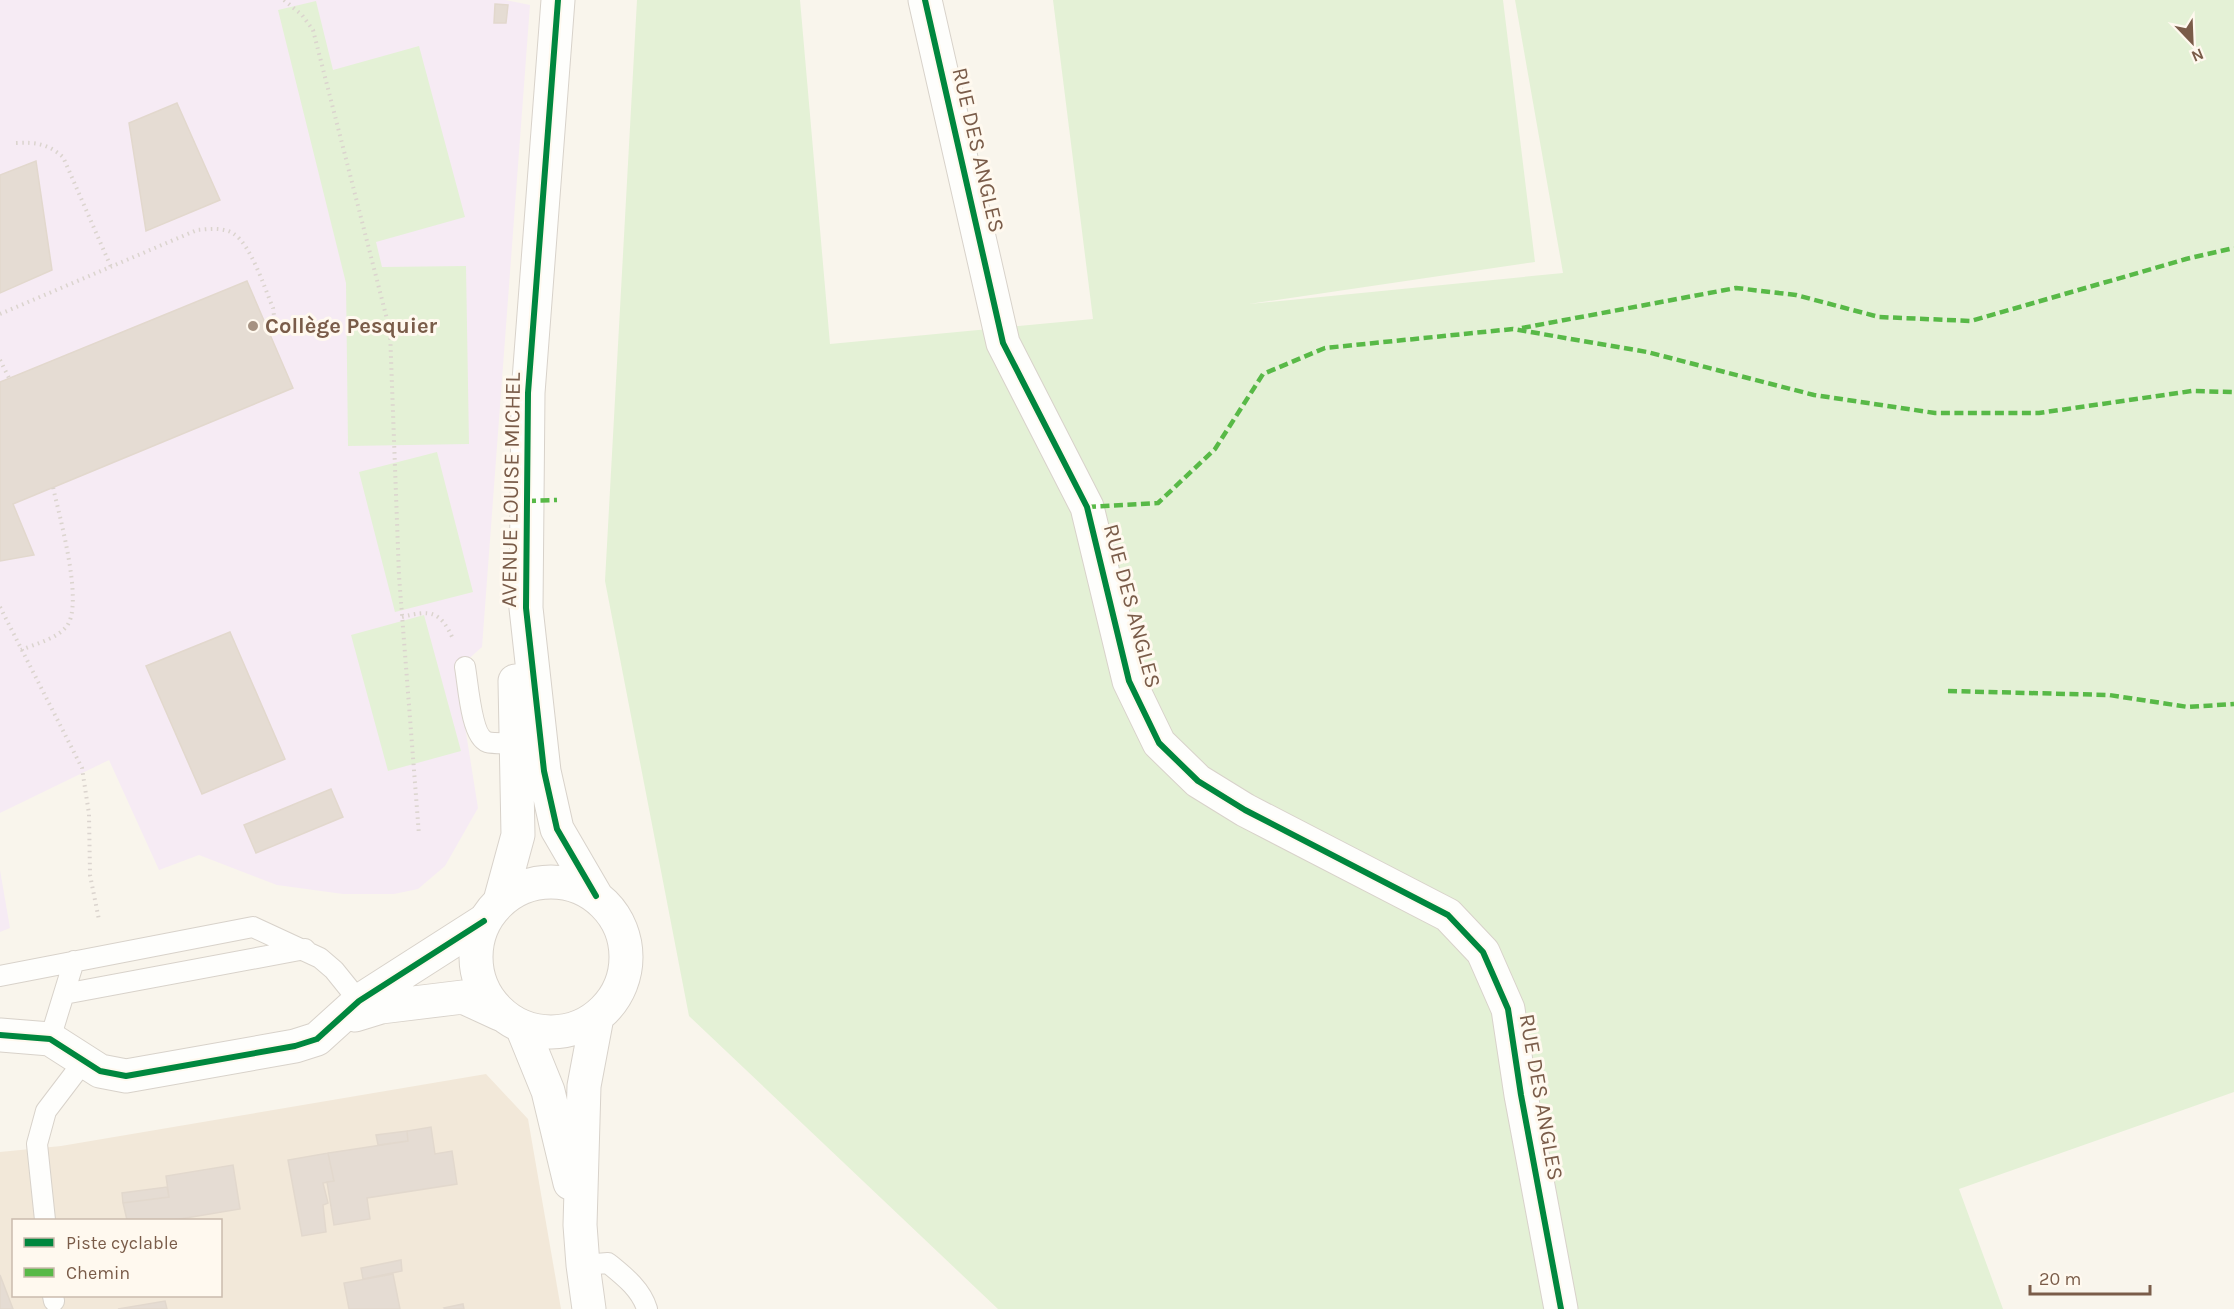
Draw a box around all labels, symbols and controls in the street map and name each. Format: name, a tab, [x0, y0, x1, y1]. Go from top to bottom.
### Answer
north arrow	[2162, 12, 2222, 72]
text: N	[2189, 44, 2207, 66]
street label: RUE DES ANGLES	[946, 65, 1010, 235]
place label: Collège Pesquier	[265, 313, 438, 339]
marker: Collège Pesquier	[246, 319, 260, 333]
street label: AVENUE LOUISE MICHEL	[496, 371, 526, 608]
street label: RUE DES ANGLES	[1098, 521, 1166, 691]
street label: RUE DES ANGLES	[1514, 1012, 1568, 1182]
legend	[12, 1219, 222, 1297]
text: Piste cyclable	[66, 1232, 178, 1254]
scale bar	[2030, 1258, 2150, 1296]
text: Chemin	[66, 1262, 130, 1284]
text: 20 m	[2039, 1268, 2081, 1290]

